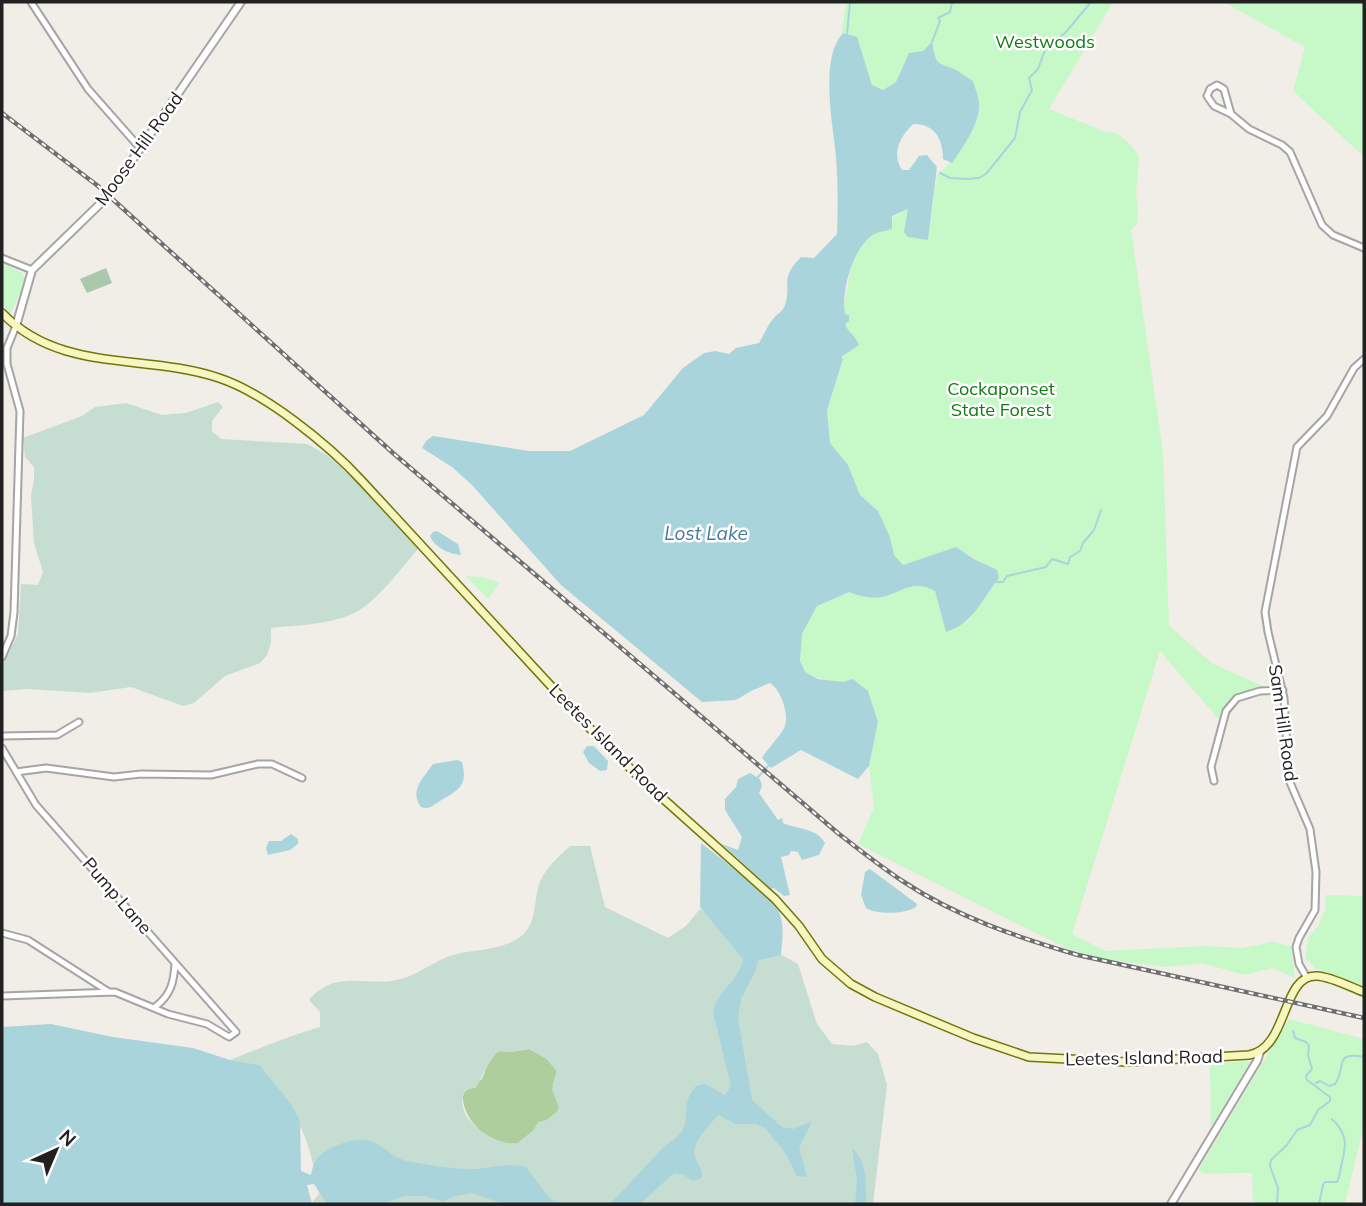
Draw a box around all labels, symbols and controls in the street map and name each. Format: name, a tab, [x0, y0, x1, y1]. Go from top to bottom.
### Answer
park label: Westwoods	[995, 30, 1095, 53]
street label: Moose Hill Road	[90, 87, 188, 210]
park label: Cockaponset State Forest	[947, 377, 1055, 421]
water label: Lost Lake	[664, 521, 748, 545]
street label: Sam Hill Road	[1264, 663, 1303, 783]
street label: Leetes Island Road	[544, 679, 672, 807]
street label: Pump Lane	[78, 853, 157, 939]
street label: Leetes Island Road	[1065, 1045, 1223, 1070]
north arrow	[21, 1115, 91, 1185]
text: N	[54, 1124, 81, 1151]

